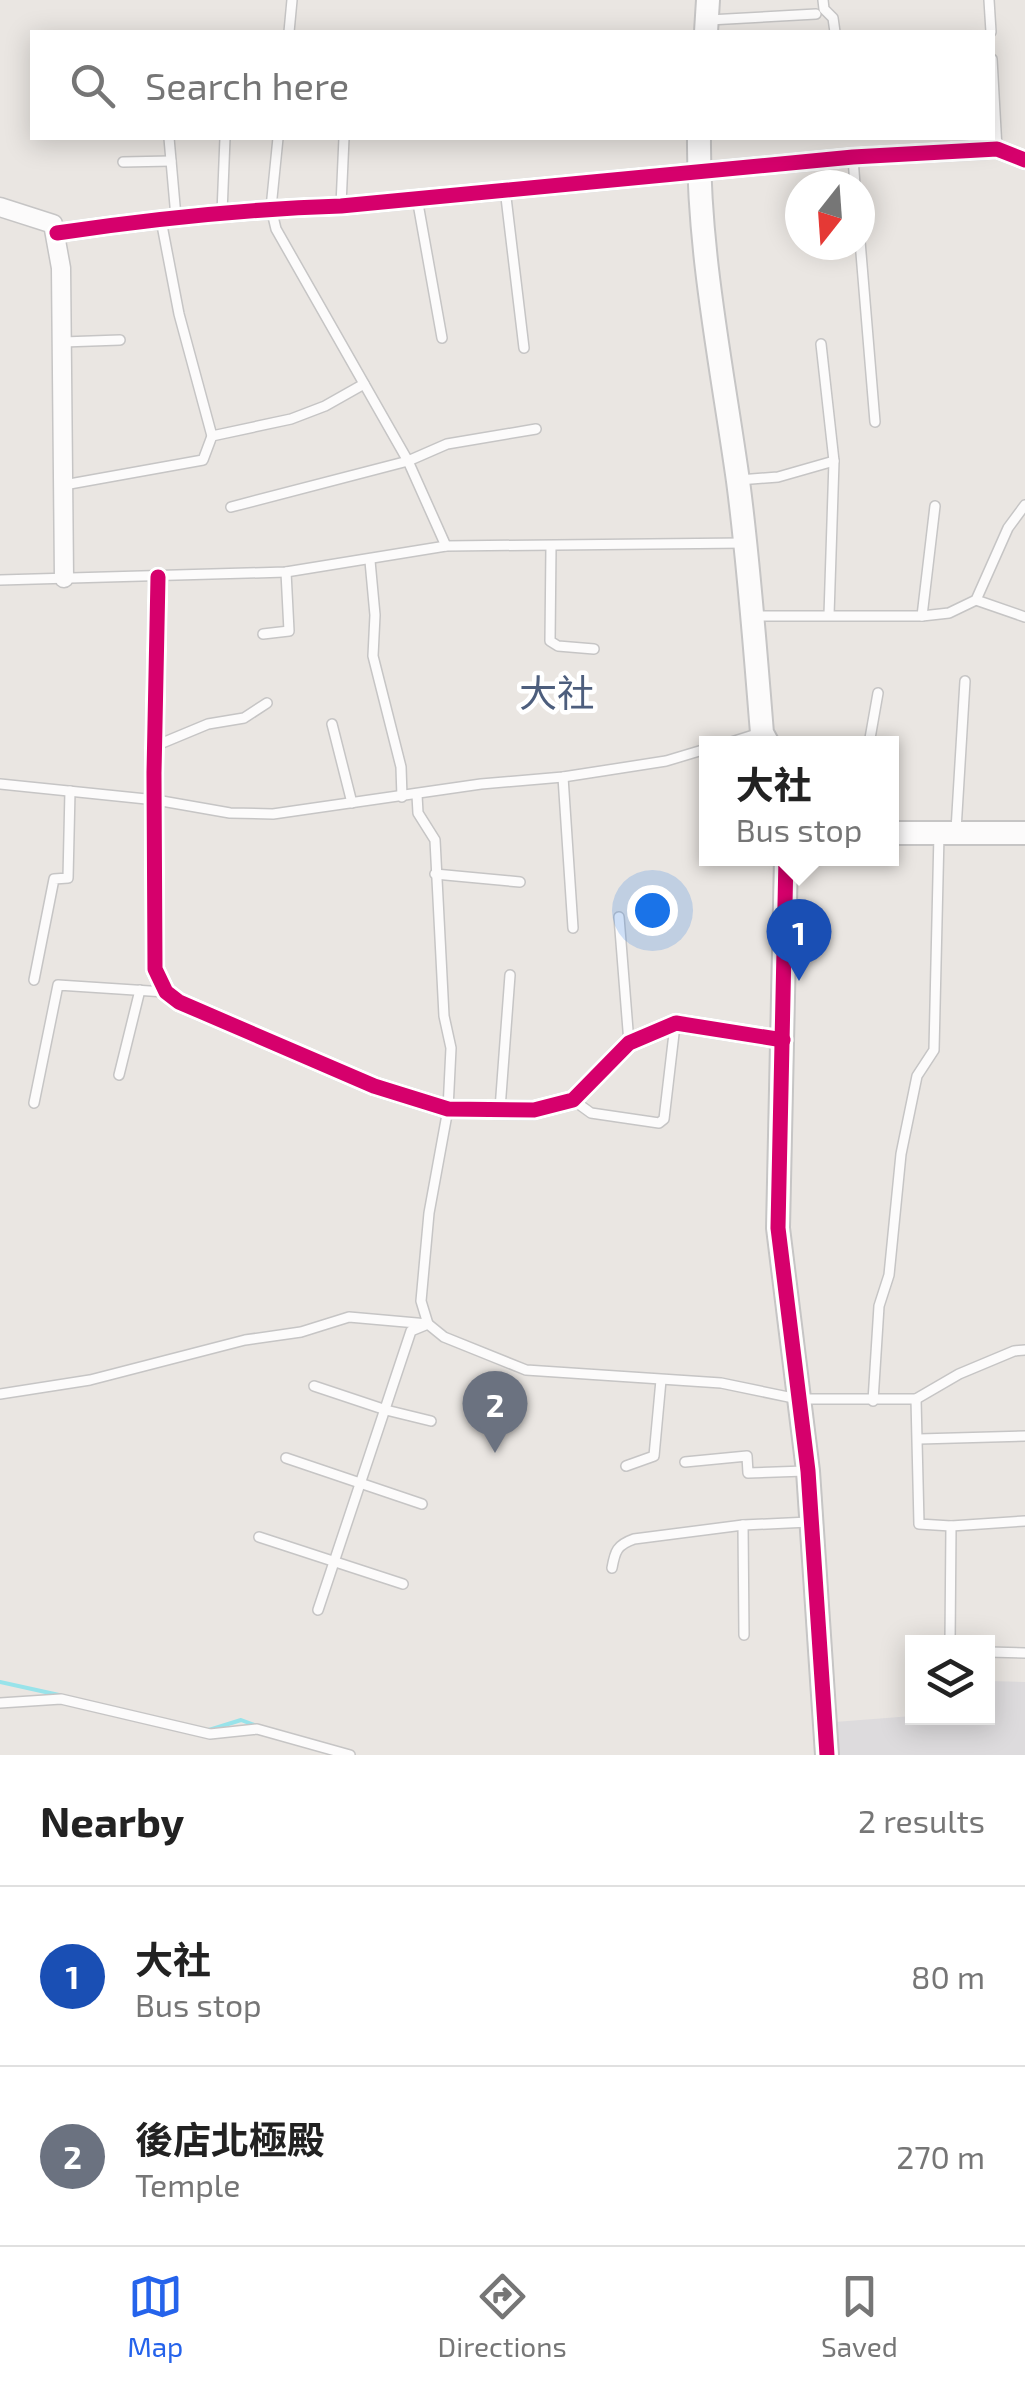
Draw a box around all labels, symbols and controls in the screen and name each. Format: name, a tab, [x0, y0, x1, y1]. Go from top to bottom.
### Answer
search box	[30, 30, 995, 140]
icon: search	[65, 58, 120, 113]
text: Search here	[145, 62, 349, 108]
north arrow	[785, 170, 875, 260]
district label: 大社	[519, 669, 595, 715]
popup	[699, 736, 899, 866]
text: 大社	[736, 761, 812, 807]
text: Bus stop	[736, 810, 862, 848]
your location	[627, 885, 678, 936]
pin: 1	[766, 898, 832, 981]
pin: 2	[462, 1370, 528, 1453]
map controls	[905, 1635, 995, 1725]
button: layers	[905, 1635, 995, 1725]
text: Nearby	[40, 1795, 184, 1845]
text: 2 results	[858, 1801, 985, 1839]
text: 大社	[135, 1936, 211, 1982]
text: 1	[66, 1957, 79, 1995]
text: 80 m	[911, 1957, 985, 1995]
text: Bus stop	[135, 1985, 262, 2023]
text: 後店北極殿	[135, 2116, 325, 2162]
text: 2	[63, 2137, 82, 2175]
text: 270 m	[896, 2137, 985, 2175]
text: Temple	[135, 2165, 240, 2203]
tab: Map	[127, 2269, 183, 2363]
tab: Directions	[438, 2269, 567, 2363]
tab: Saved	[821, 2269, 898, 2363]

